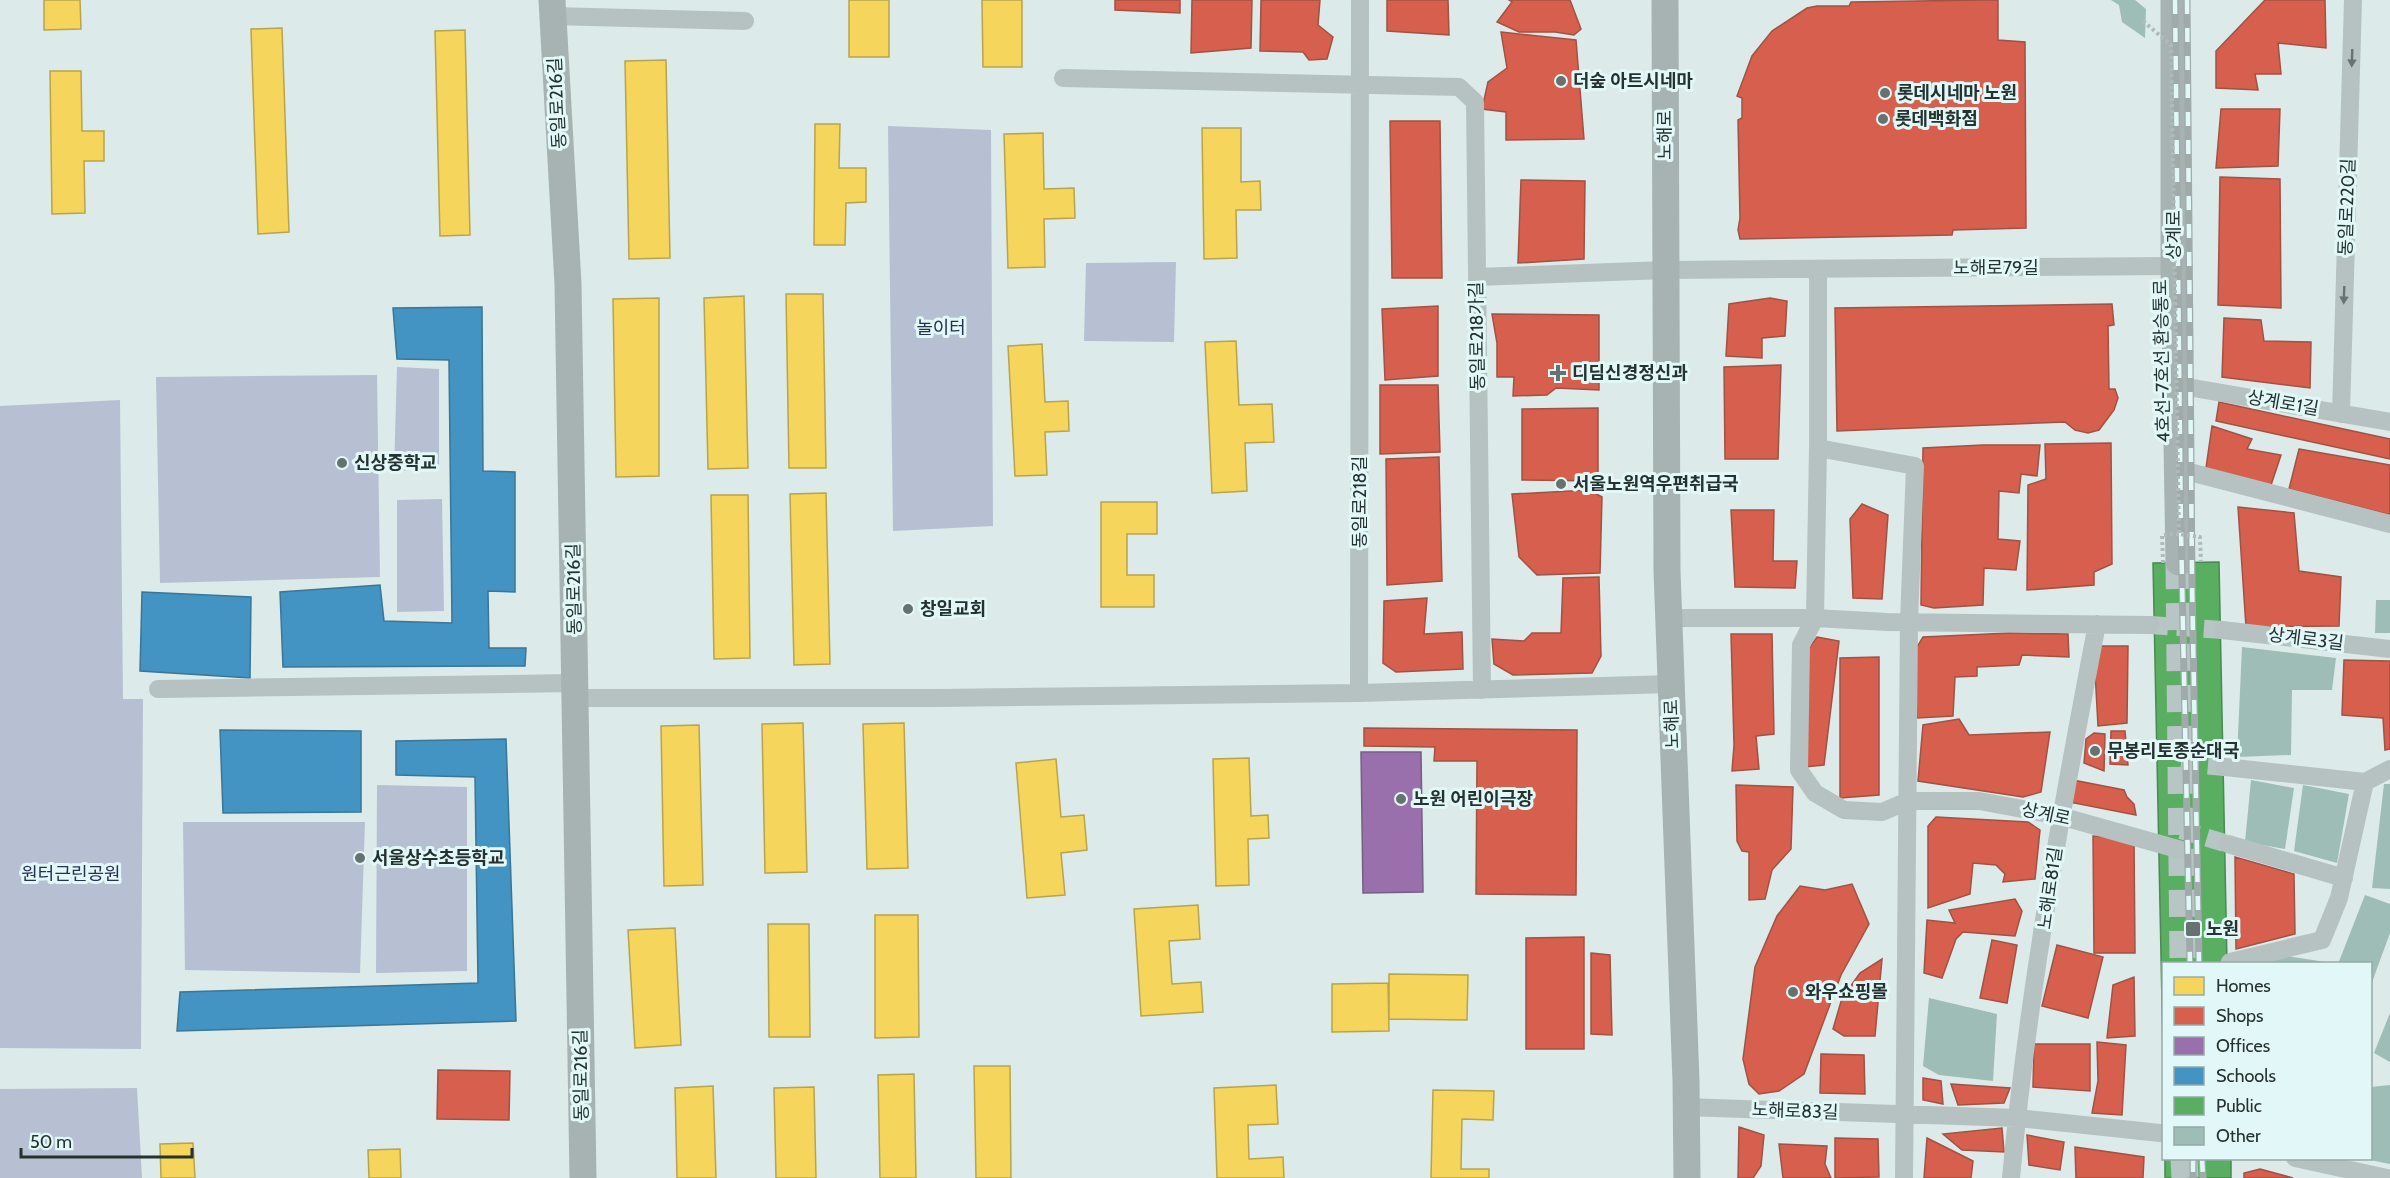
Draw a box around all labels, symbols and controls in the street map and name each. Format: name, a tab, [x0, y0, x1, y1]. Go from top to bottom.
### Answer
one-way arrow	[2347, 49, 2356, 68]
street label: 동일로216길	[544, 57, 570, 149]
place label: 더숲 아트시네마	[1573, 70, 1693, 92]
marker: 더숲 아트시네마	[1554, 74, 1568, 88]
place label: 롯데시네마 노원	[1897, 82, 2017, 104]
marker: 롯데시네마 노원	[1878, 86, 1892, 100]
place label: 롯데백화점	[1895, 108, 1978, 130]
street label: 노해로	[1654, 110, 1676, 160]
marker: 롯데백화점	[1876, 112, 1890, 126]
street label: 동일로220길	[2334, 158, 2360, 256]
street label: 상계로	[2163, 210, 2185, 260]
street label: 노해로79길	[1953, 257, 2039, 279]
street label: 4호선-7호선 환승통로	[2150, 279, 2174, 443]
street label: 동일로218가길	[1465, 281, 1489, 391]
one-way arrow	[2340, 286, 2349, 305]
park label: 놀이터	[916, 317, 966, 339]
place label: 디딤신경정신과	[1572, 362, 1688, 384]
marker: 디딤신경정신과	[1549, 364, 1567, 382]
street label: 상계로1길	[2246, 386, 2320, 420]
place label: 신상중학교	[354, 452, 437, 474]
marker: 신상중학교	[335, 456, 349, 470]
street label: 동일로218길	[1349, 456, 1371, 548]
place label: 서울노원역우편취급국	[1573, 473, 1739, 495]
marker: 서울노원역우편취급국	[1554, 477, 1568, 491]
street label: 동일로216길	[562, 543, 586, 635]
place label: 창일교회	[920, 598, 986, 620]
marker: 창일교회	[901, 602, 915, 616]
street label: 상계로3길	[2267, 623, 2345, 655]
street label: 노해로	[1660, 699, 1684, 749]
place label: 무봉리토종순대국	[2107, 740, 2239, 762]
marker: 무봉리토종순대국	[2088, 744, 2102, 758]
place label: 노원 어린이극장	[1413, 788, 1533, 810]
marker: 노원 어린이극장	[1394, 792, 1408, 806]
street label: 상계로	[2019, 798, 2073, 830]
street label: 노해로81길	[2033, 845, 2067, 931]
place label: 서울상수초등학교	[372, 847, 504, 869]
marker: 서울상수초등학교	[353, 851, 367, 865]
park label: 원터근린공원	[21, 863, 121, 885]
place label: 노원	[2206, 918, 2239, 940]
marker: 노원	[2184, 920, 2202, 938]
legend	[2162, 962, 2372, 1160]
text: Homes	[2216, 975, 2271, 997]
place label: 와우쇼핑몰	[1805, 981, 1888, 1003]
marker: 와우쇼핑몰	[1786, 985, 1800, 999]
text: Shops	[2216, 1005, 2264, 1027]
street label: 동일로216길	[569, 1029, 593, 1121]
text: Offices	[2216, 1035, 2270, 1057]
text: Schools	[2216, 1065, 2276, 1087]
text: Public	[2216, 1095, 2262, 1117]
street label: 노해로83길	[1751, 1098, 1839, 1124]
scale bar	[21, 1121, 192, 1159]
text: Other	[2216, 1125, 2261, 1147]
text: 50 m	[30, 1131, 72, 1153]

